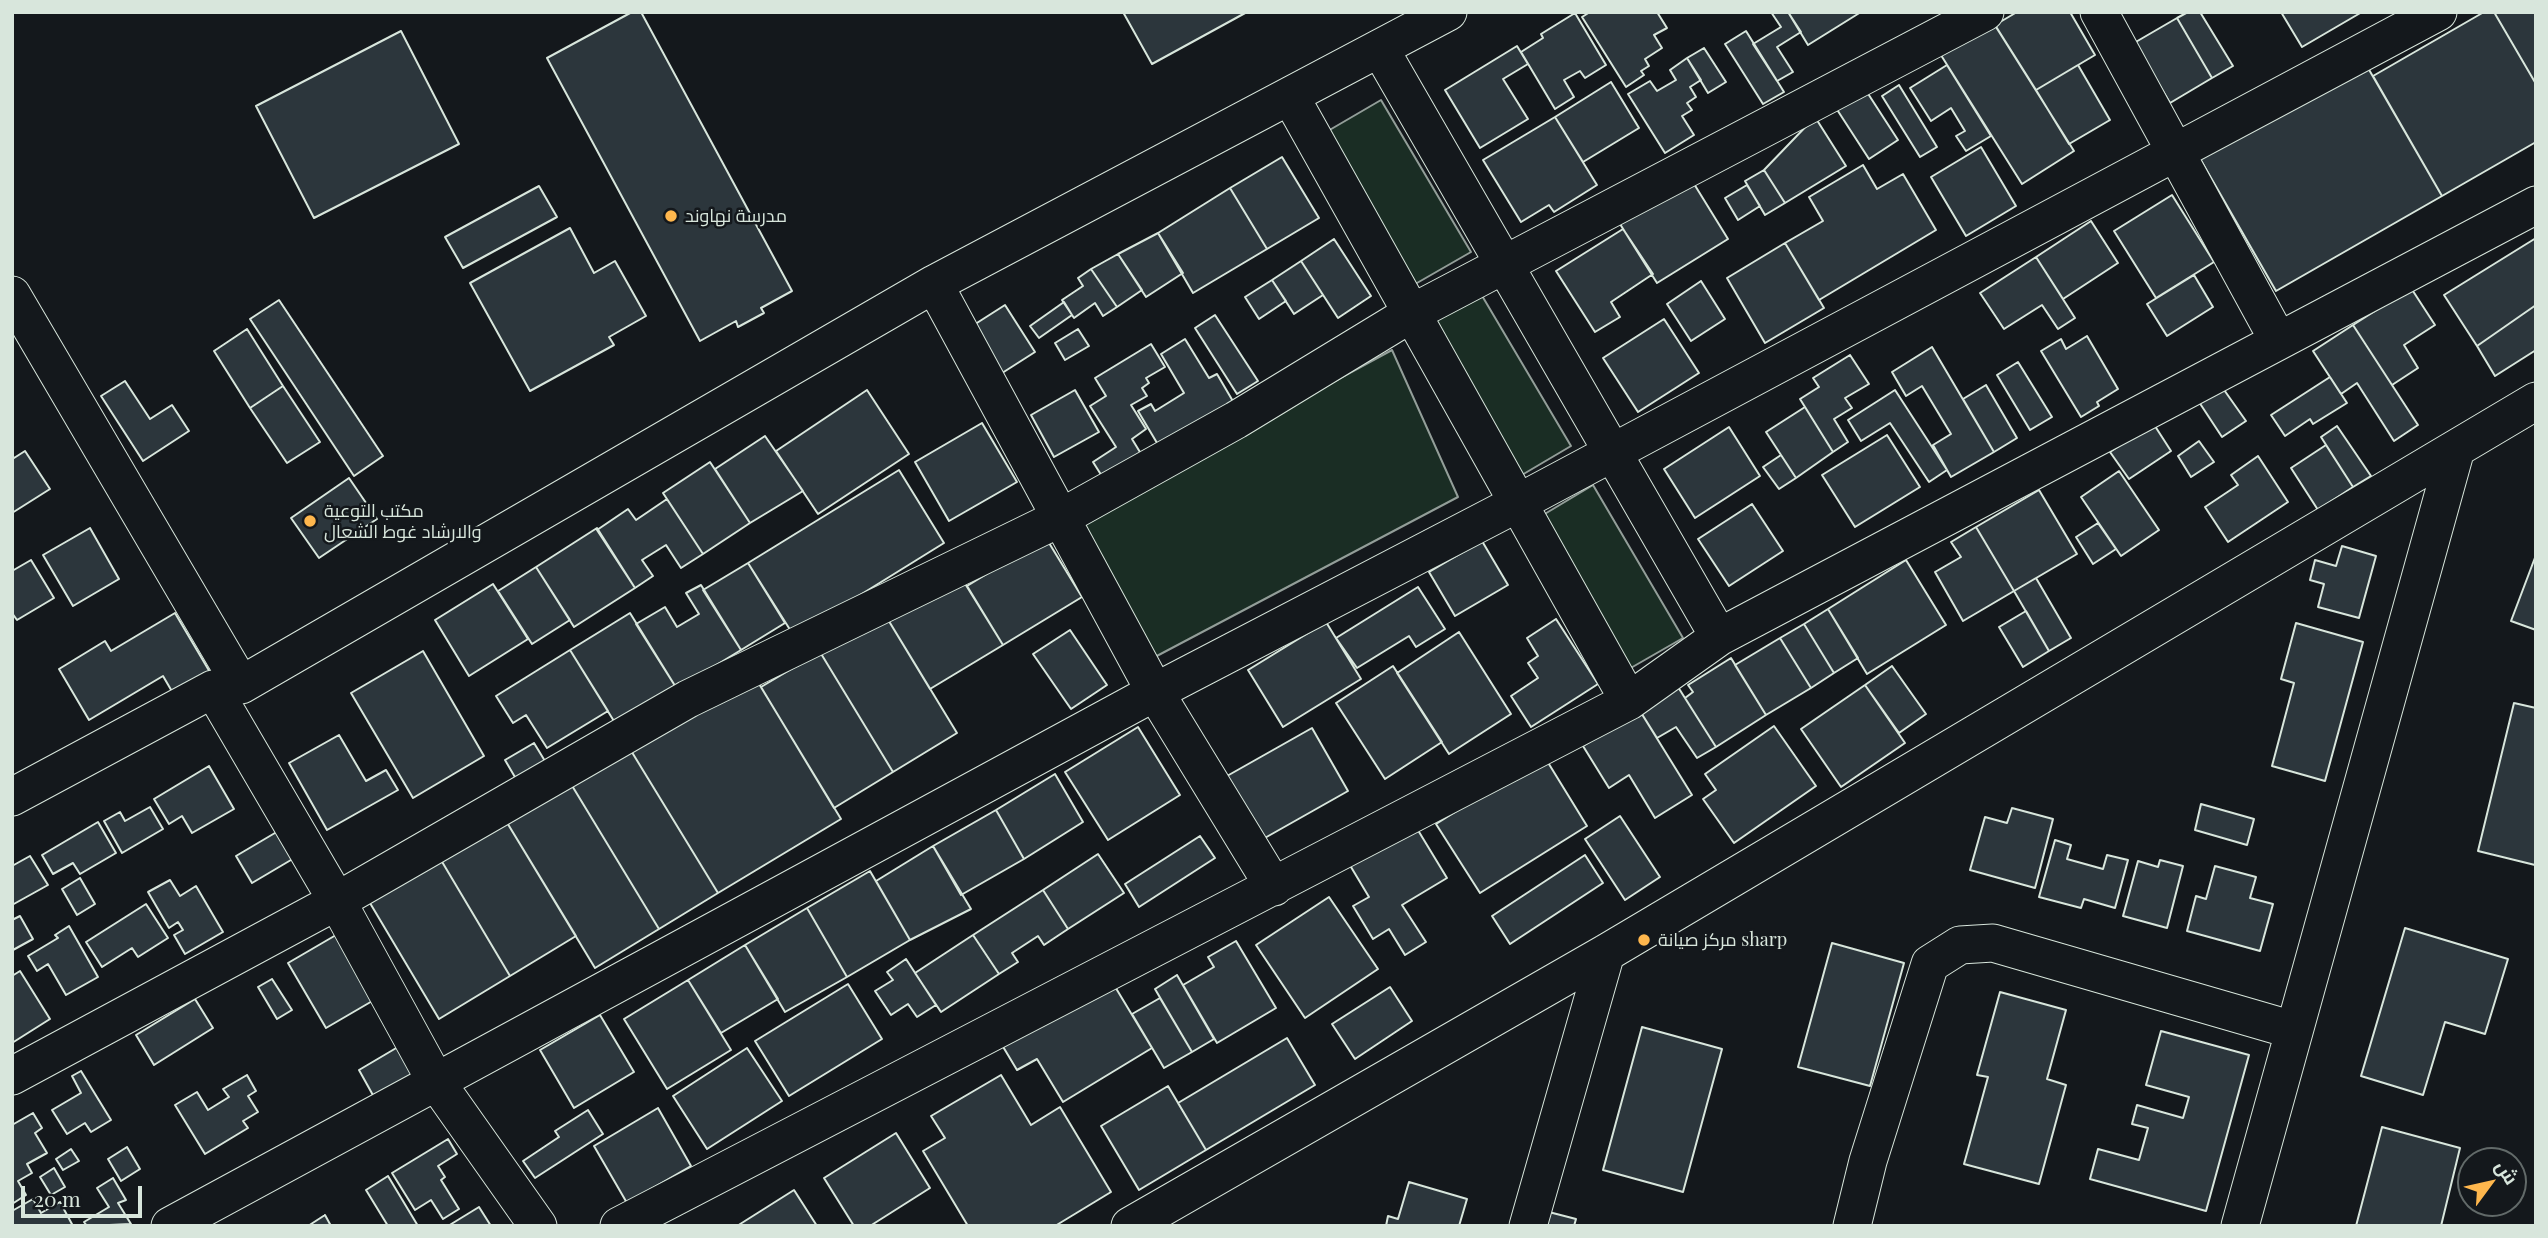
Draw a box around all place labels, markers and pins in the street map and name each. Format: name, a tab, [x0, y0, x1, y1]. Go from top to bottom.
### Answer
place label: مدرسة نهاوند	[685, 205, 787, 227]
marker: مدرسة نهاوند	[663, 208, 679, 224]
place label: مكتب التوعية والارشاد غوط الشعال	[324, 500, 482, 542]
marker: مكتب التوعية والارشاد غوط الشعال	[302, 513, 318, 529]
place label: مركز صيانة sharp	[1658, 929, 1787, 951]
marker: مركز صيانة sharp	[1636, 932, 1652, 948]

